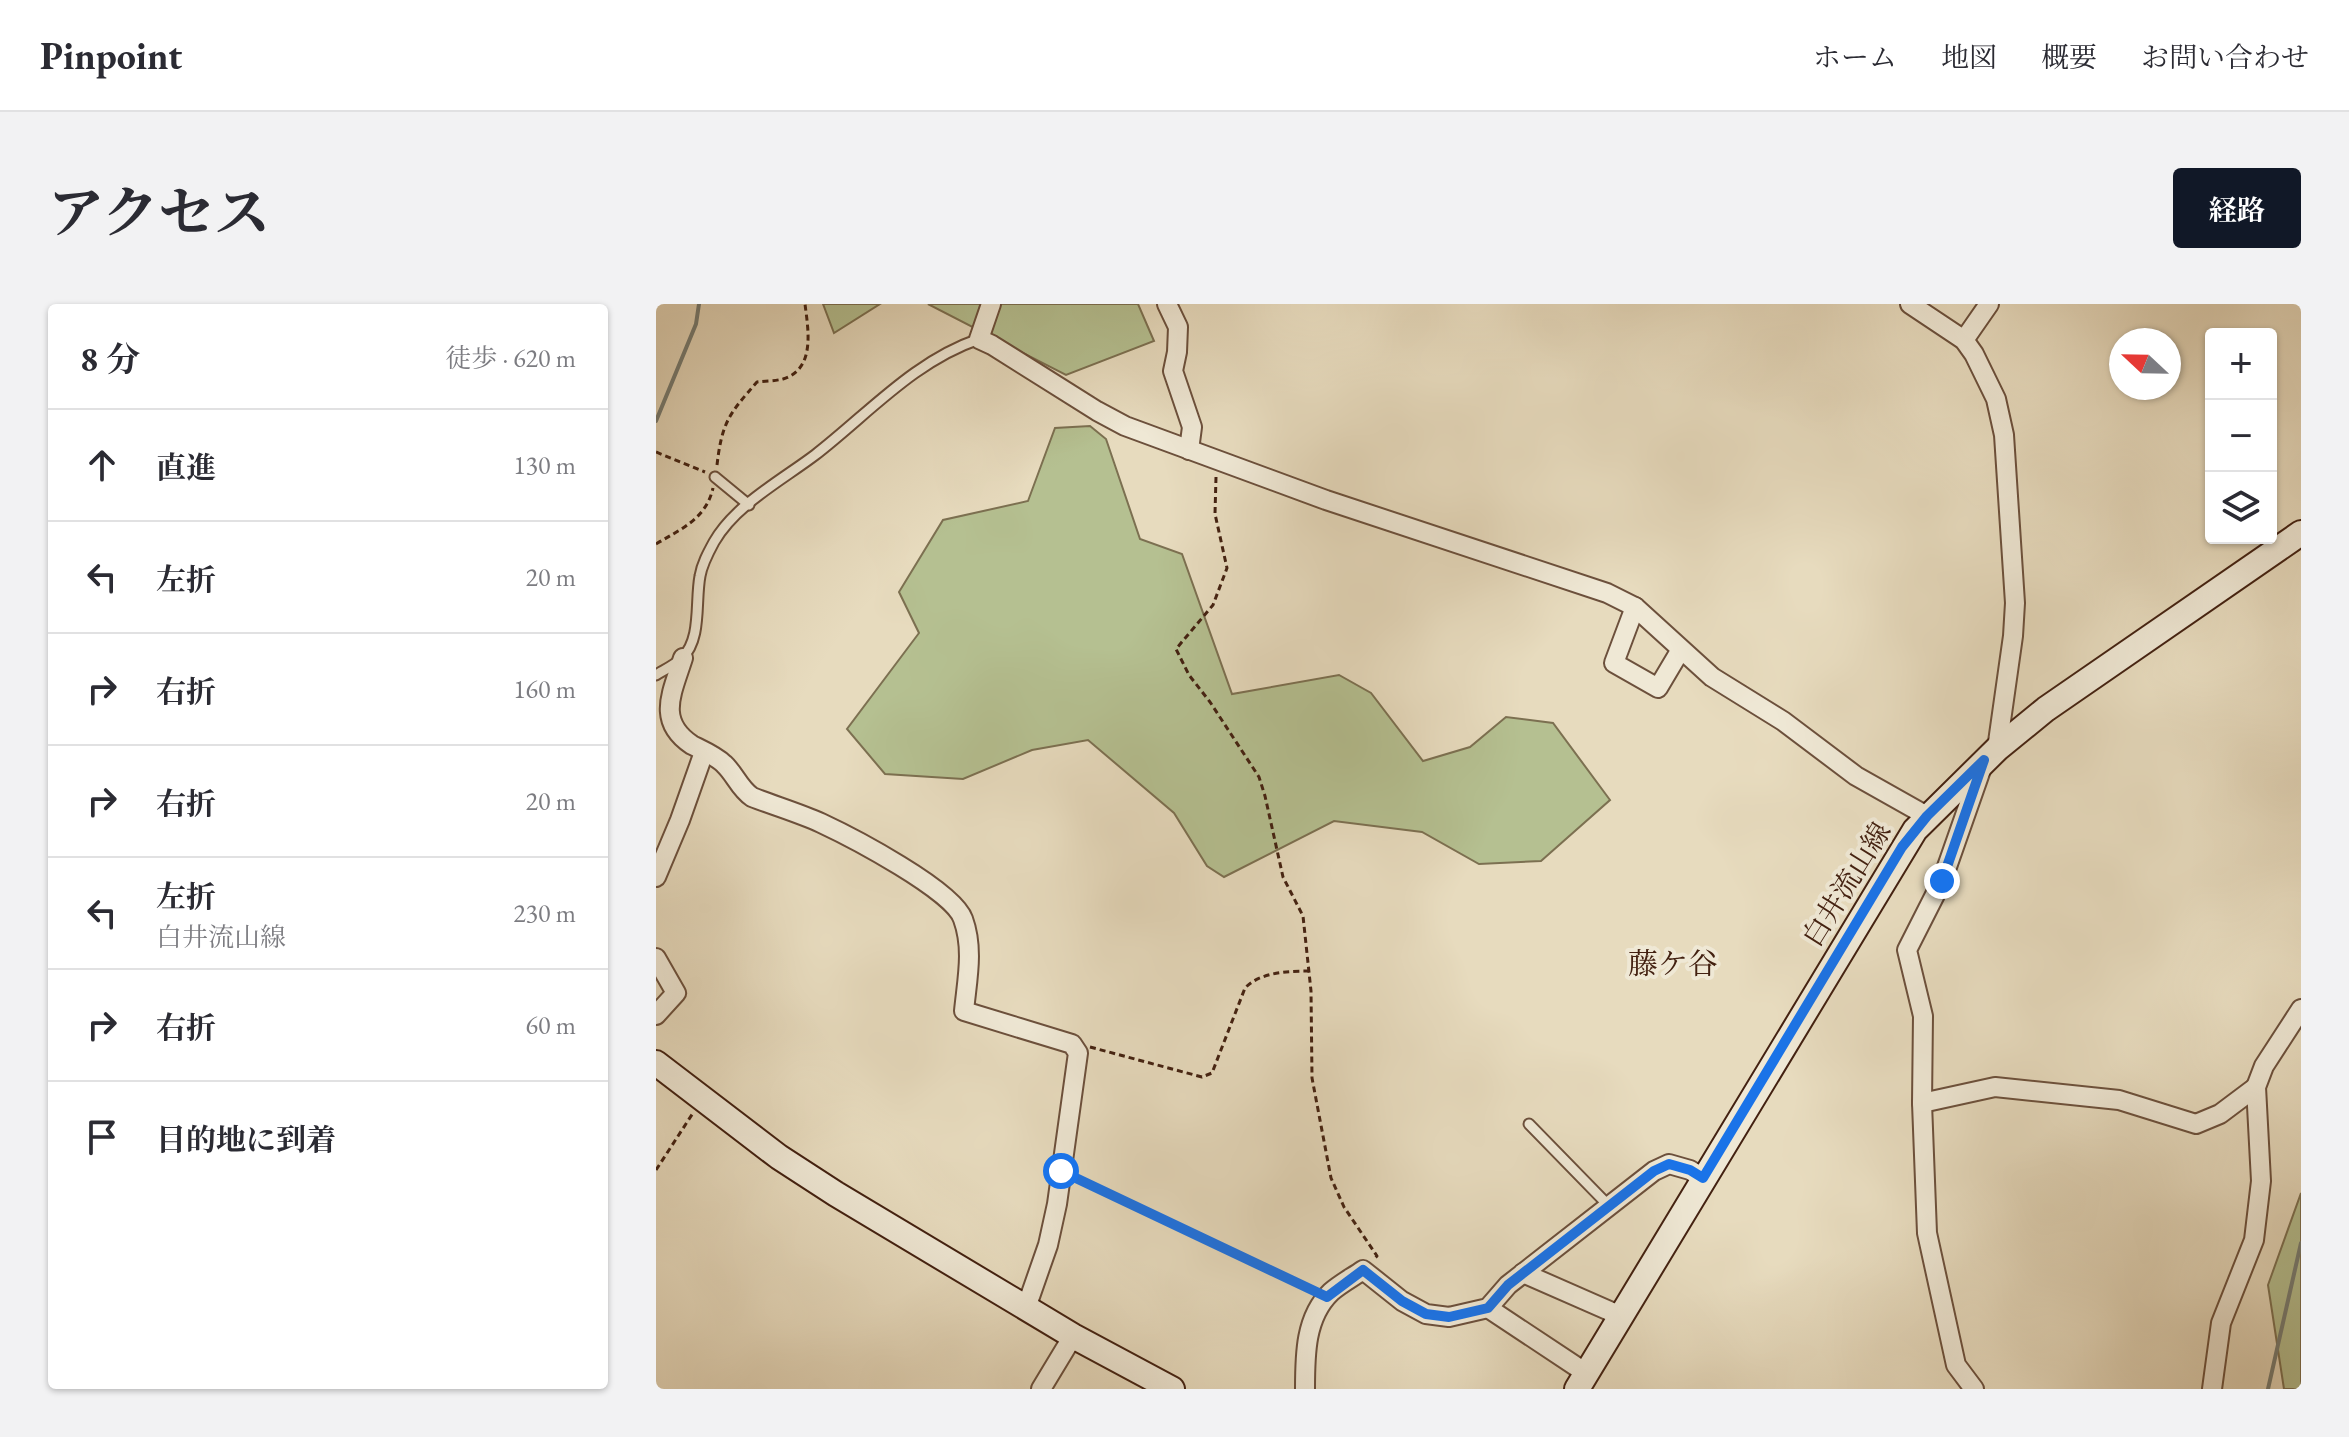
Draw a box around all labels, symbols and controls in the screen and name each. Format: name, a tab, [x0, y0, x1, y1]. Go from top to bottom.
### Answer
text: Pinpoint	[40, 31, 182, 80]
text: ホーム	[1813, 39, 1897, 75]
text: 地図	[1941, 39, 1997, 75]
text: 概要	[2041, 39, 2097, 75]
text: お問い合わせ	[2141, 39, 2309, 75]
button: 経路	[2173, 168, 2301, 248]
text: アクセス	[48, 176, 270, 249]
north arrow	[2109, 328, 2181, 400]
map controls	[2205, 328, 2277, 544]
button: +	[2205, 328, 2277, 400]
text: 8 分	[80, 337, 140, 381]
text: 徒歩 · 620 m	[446, 341, 576, 375]
button: −	[2205, 400, 2277, 472]
icon: ahead	[80, 443, 124, 487]
text: 直進	[156, 448, 216, 487]
text: 130 m	[513, 448, 576, 482]
button: layers	[2205, 472, 2277, 544]
icon: left	[80, 555, 124, 599]
text: 左折	[156, 560, 216, 599]
text: 20 m	[526, 560, 576, 594]
icon: right	[80, 667, 124, 711]
text: 右折	[156, 672, 216, 711]
text: 160 m	[513, 672, 576, 706]
icon: right	[80, 779, 124, 823]
text: 右折	[156, 784, 216, 823]
text: 20 m	[526, 784, 576, 818]
street label: 白井流山線	[1794, 815, 1898, 953]
route end	[1924, 863, 1960, 899]
text: 左折	[156, 877, 216, 916]
icon: left	[80, 891, 124, 935]
text: 230 m	[513, 896, 576, 930]
text: 白井流山線	[156, 920, 286, 954]
district label: 藤ケ谷	[1628, 944, 1718, 983]
icon: right	[80, 1003, 124, 1047]
text: 右折	[156, 1008, 216, 1047]
text: 60 m	[526, 1008, 576, 1042]
icon: arrive	[80, 1115, 124, 1159]
text: 目的地に到着	[156, 1120, 336, 1159]
route start	[1043, 1153, 1079, 1189]

